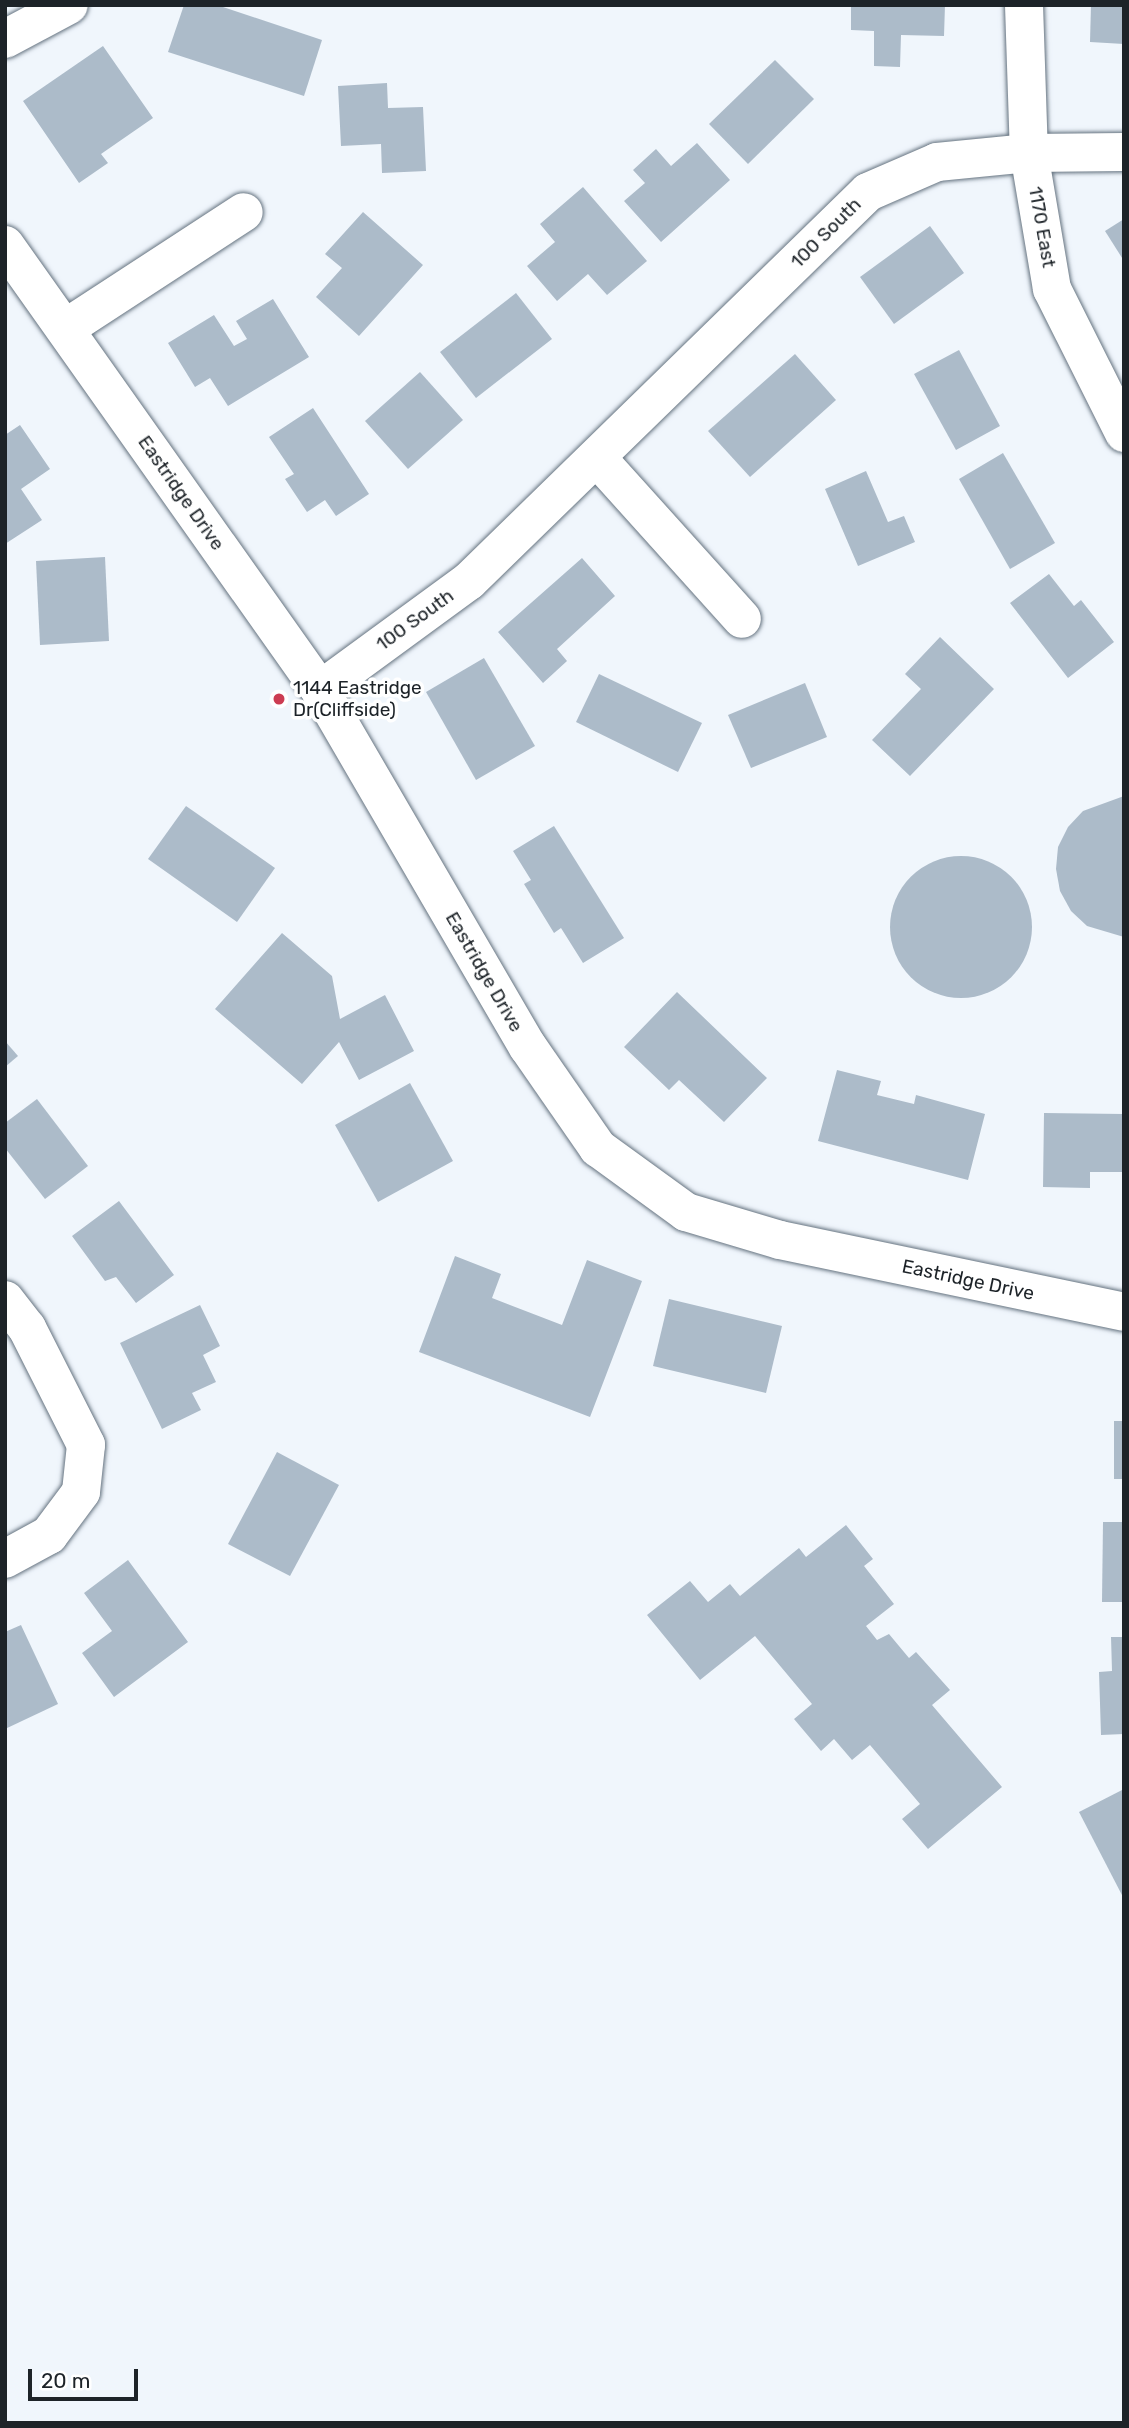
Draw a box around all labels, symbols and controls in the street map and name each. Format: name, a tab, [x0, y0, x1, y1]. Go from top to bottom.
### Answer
street label: 1170 East	[1024, 185, 1060, 269]
street label: 100 South	[786, 193, 866, 273]
street label: Eastridge Drive	[133, 431, 229, 555]
street label: 100 South	[372, 584, 458, 656]
place label: 1144 Eastridge Dr(Cliffside)	[293, 677, 422, 721]
marker: 1144 Eastridge Dr(Cliffside)	[271, 691, 287, 707]
street label: Eastridge Drive	[440, 908, 528, 1036]
street label: Eastridge Drive	[900, 1255, 1036, 1305]
scale bar	[32, 2354, 142, 2398]
text: 20 m	[41, 2368, 90, 2393]

